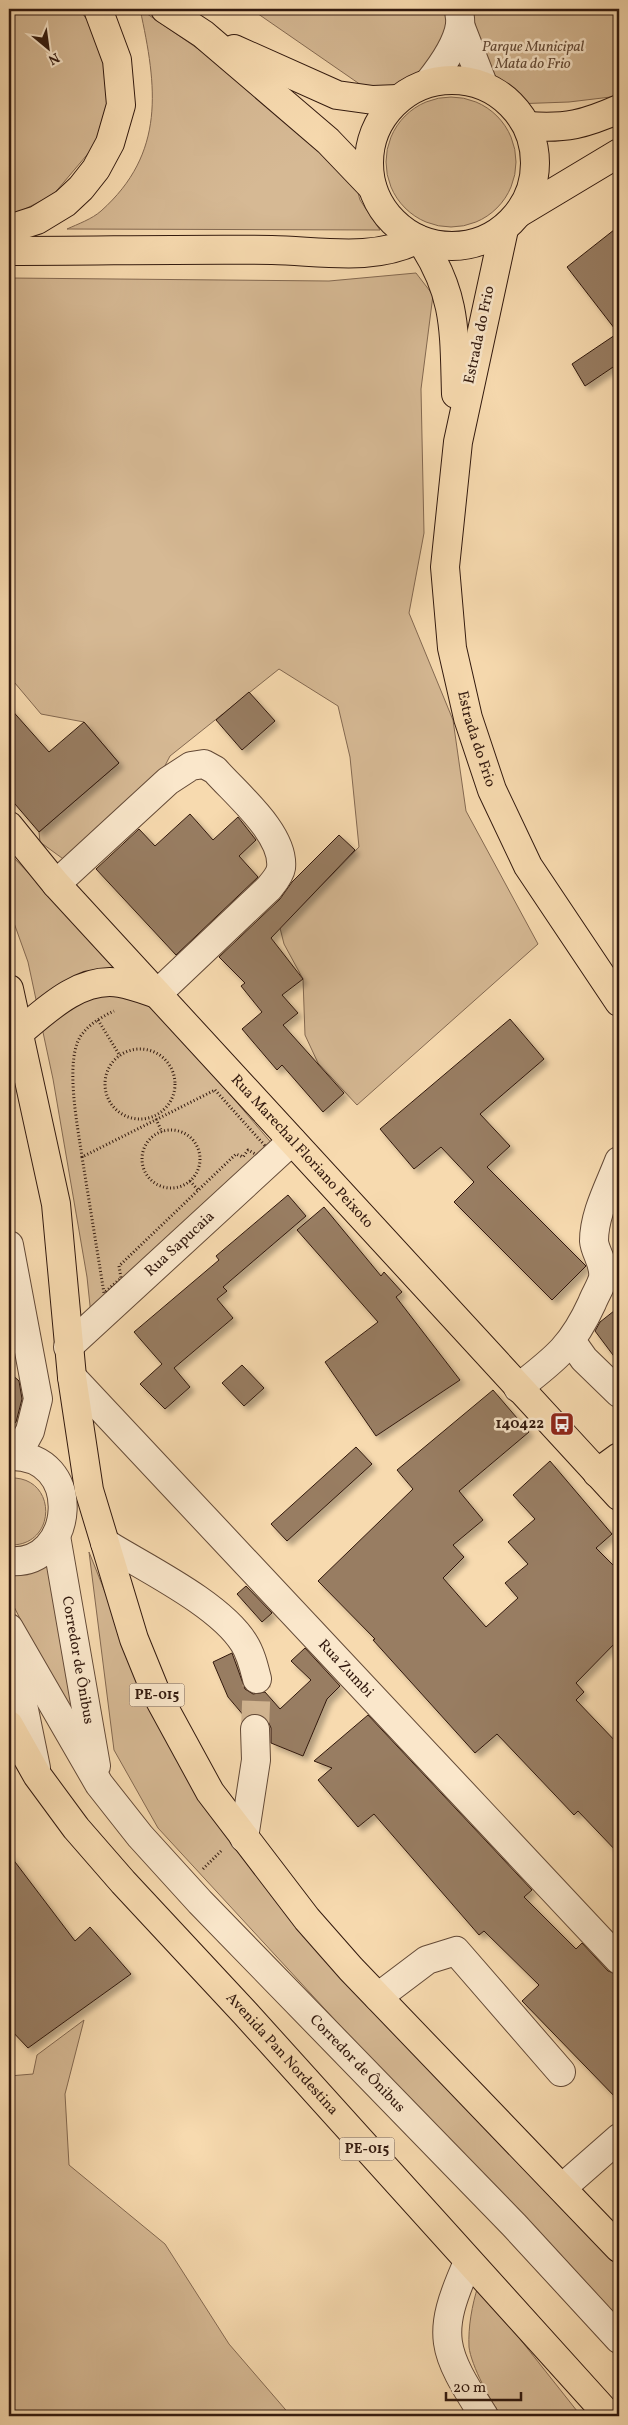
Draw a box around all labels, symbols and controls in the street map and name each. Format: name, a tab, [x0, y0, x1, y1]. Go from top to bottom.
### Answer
north arrow	[22, 22, 72, 72]
park label: Parque Municipal Mata do Frio	[482, 37, 584, 75]
text: N	[45, 47, 63, 69]
street label: Estrada do Frio	[459, 284, 501, 386]
street label: Estrada do Frio	[452, 689, 501, 790]
street label: Rua Marechal Floriano Peixoto	[226, 1070, 378, 1233]
street label: Rua Sapucaia	[140, 1207, 219, 1282]
bus stop icon: 140422	[549, 1411, 575, 1437]
place label: 140422	[496, 1414, 544, 1435]
street label: Corredor de Ônibus	[56, 1595, 99, 1726]
street label: Rua Zumbi	[313, 1635, 378, 1703]
road number: PE-015	[130, 1684, 184, 1706]
street label: Avenida Pan Nordestina	[221, 1988, 343, 2120]
street label: Corredor de Ônibus	[305, 2010, 410, 2117]
road number: PE-015	[340, 2138, 394, 2160]
scale bar	[446, 2370, 520, 2402]
text: 20 m	[453, 2378, 486, 2399]

